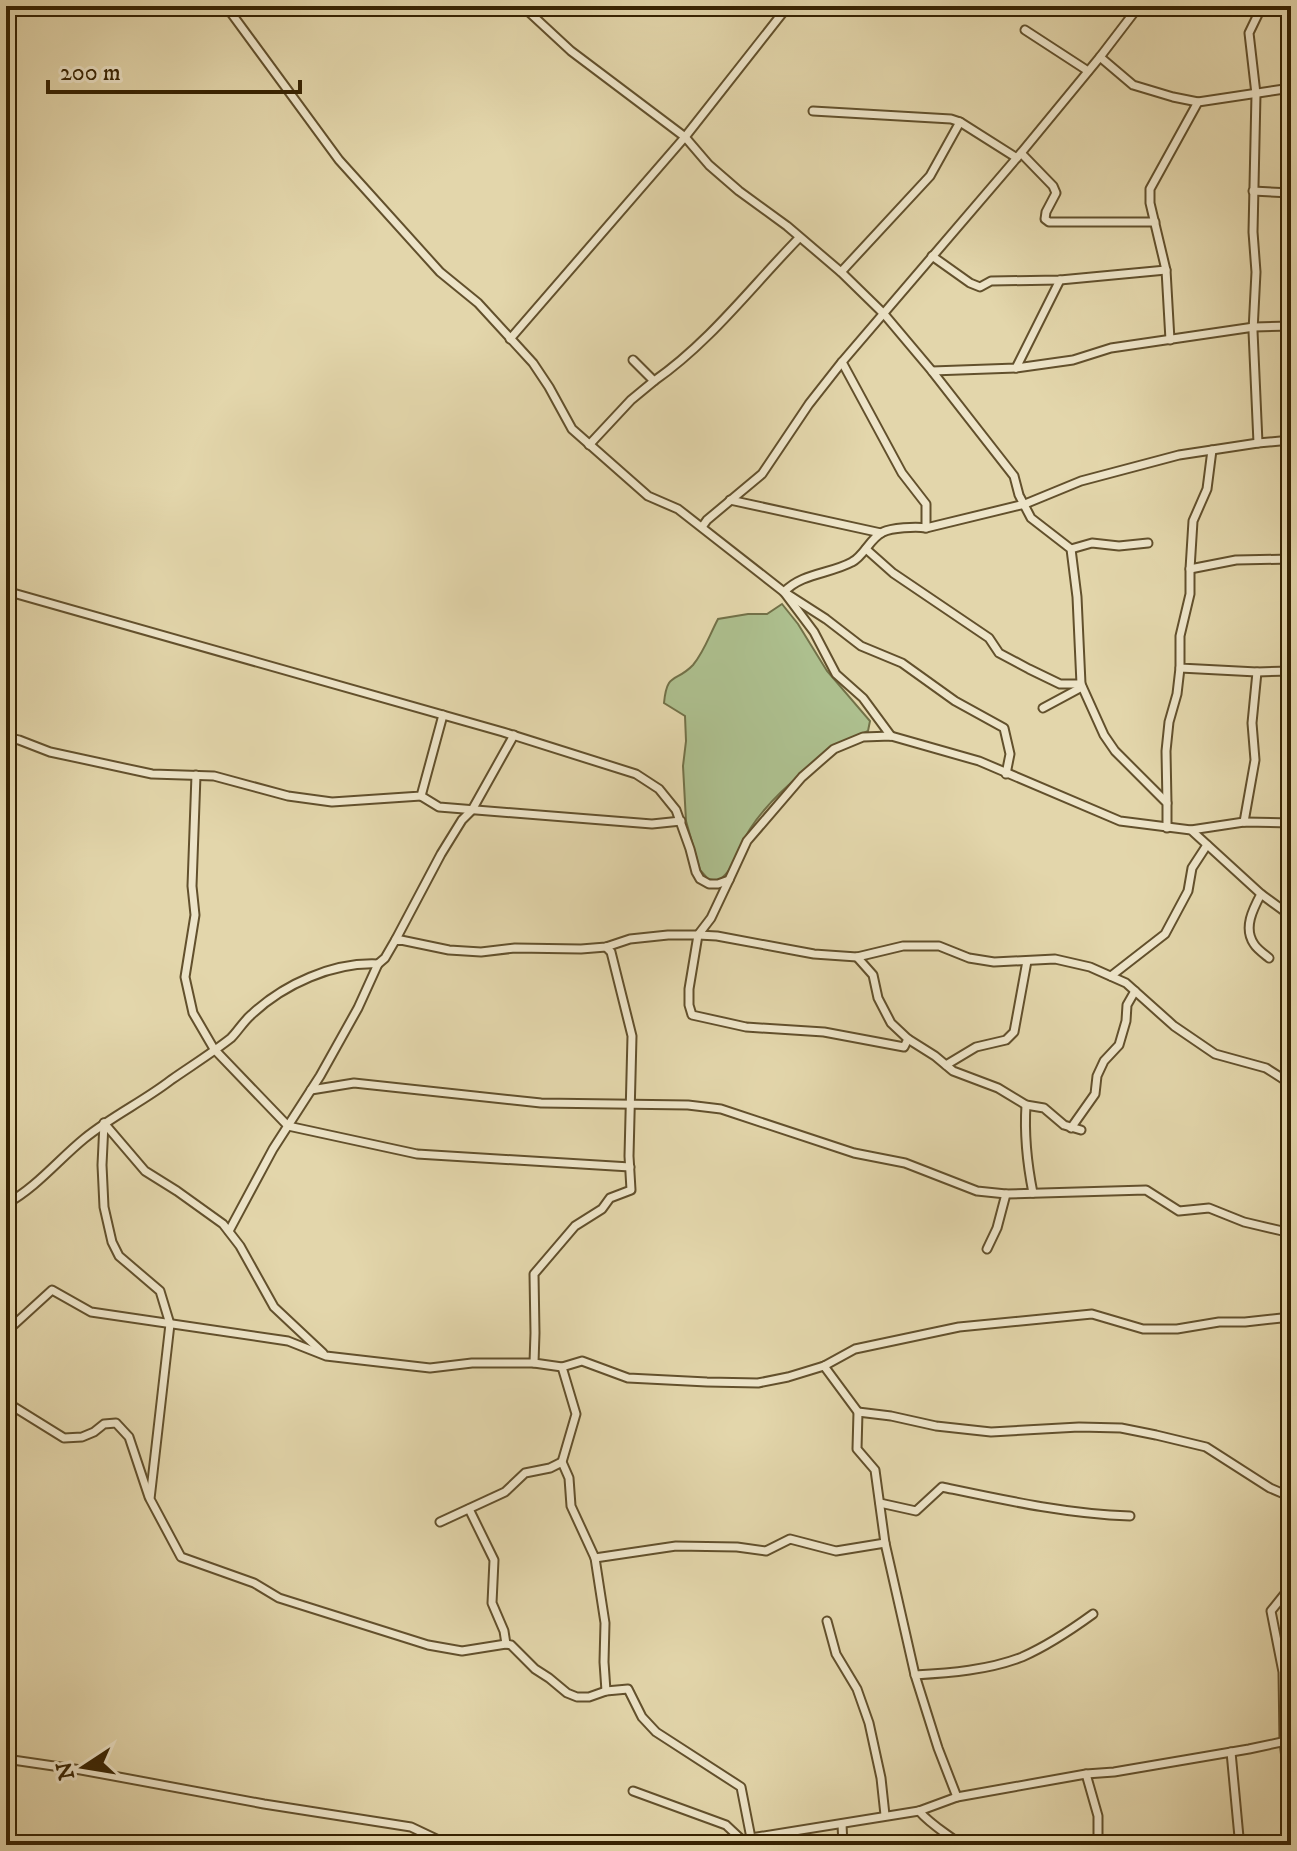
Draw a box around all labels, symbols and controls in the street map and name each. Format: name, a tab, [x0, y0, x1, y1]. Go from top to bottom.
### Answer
scale bar	[48, 44, 300, 94]
text: 200 m	[60, 58, 121, 88]
north arrow	[44, 1727, 124, 1807]
text: N	[51, 1759, 81, 1782]

